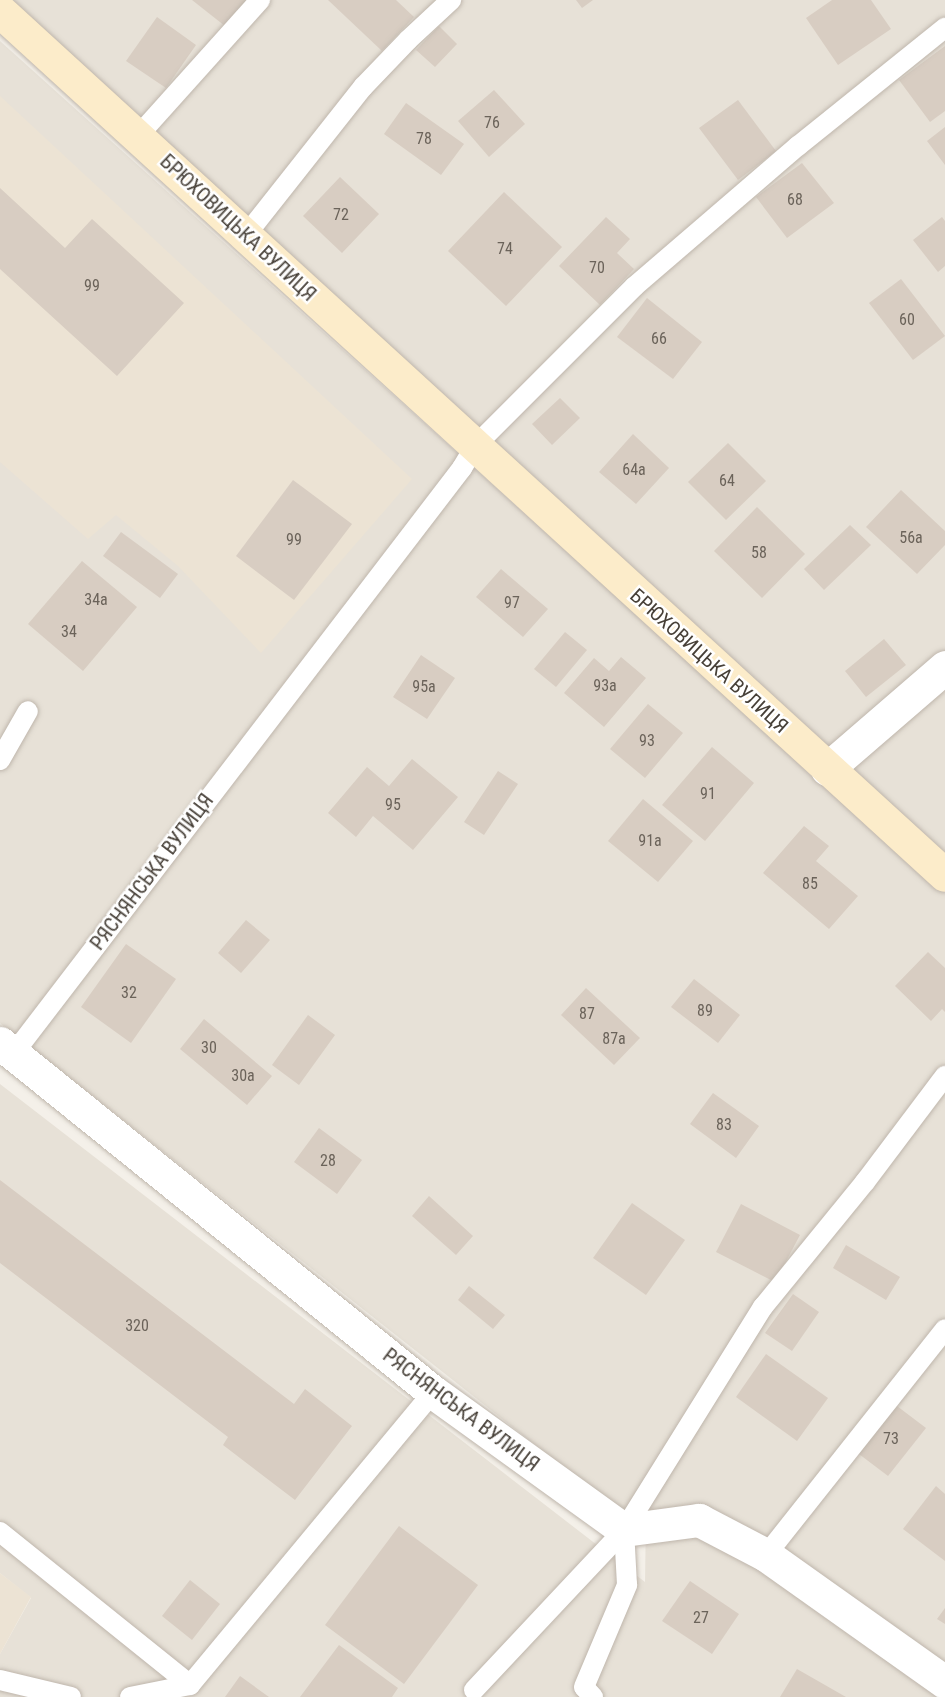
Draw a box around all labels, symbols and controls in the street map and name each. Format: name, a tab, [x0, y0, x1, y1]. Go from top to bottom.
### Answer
house number: 76	[484, 113, 500, 133]
house number: 78	[416, 129, 432, 149]
street label: БРЮХОВИЦЬКА ВУЛИЦЯ	[155, 150, 321, 306]
house number: 68	[787, 190, 803, 210]
house number: 72	[333, 205, 349, 225]
house number: 74	[497, 239, 513, 259]
house number: 70	[589, 258, 605, 278]
house number: 99	[84, 276, 100, 296]
house number: 60	[899, 310, 915, 330]
house number: 66	[651, 329, 667, 349]
house number: 64а	[622, 460, 646, 480]
house number: 64	[719, 471, 735, 491]
house number: 56а	[899, 528, 923, 548]
house number: 99	[286, 530, 302, 550]
house number: 58	[751, 543, 767, 563]
street label: БРЮХОВИЦЬКА ВУЛИЦЯ	[625, 584, 793, 738]
house number: 34а	[84, 590, 108, 610]
house number: 97	[504, 593, 520, 613]
house number: 34	[61, 622, 77, 642]
house number: 93а	[593, 676, 617, 696]
house number: 95а	[412, 677, 436, 697]
house number: 93	[639, 731, 655, 751]
house number: 91	[700, 784, 716, 804]
street label: РЯСНЯНСЬКА ВУЛИЦЯ	[85, 789, 219, 955]
house number: 95	[385, 795, 401, 815]
house number: 91а	[638, 831, 662, 851]
house number: 85	[802, 874, 818, 894]
house number: 32	[121, 983, 137, 1003]
house number: 89	[697, 1001, 713, 1021]
house number: 87	[579, 1004, 595, 1024]
house number: 87а	[602, 1029, 626, 1049]
house number: 30	[201, 1038, 217, 1058]
house number: 30а	[231, 1066, 255, 1086]
house number: 83	[716, 1115, 732, 1135]
house number: 28	[320, 1151, 336, 1171]
house number: 320	[125, 1316, 149, 1336]
street label: РЯСНЯНСЬКА ВУЛИЦЯ	[378, 1343, 544, 1477]
house number: 73	[883, 1429, 899, 1449]
house number: 27	[693, 1608, 709, 1628]

